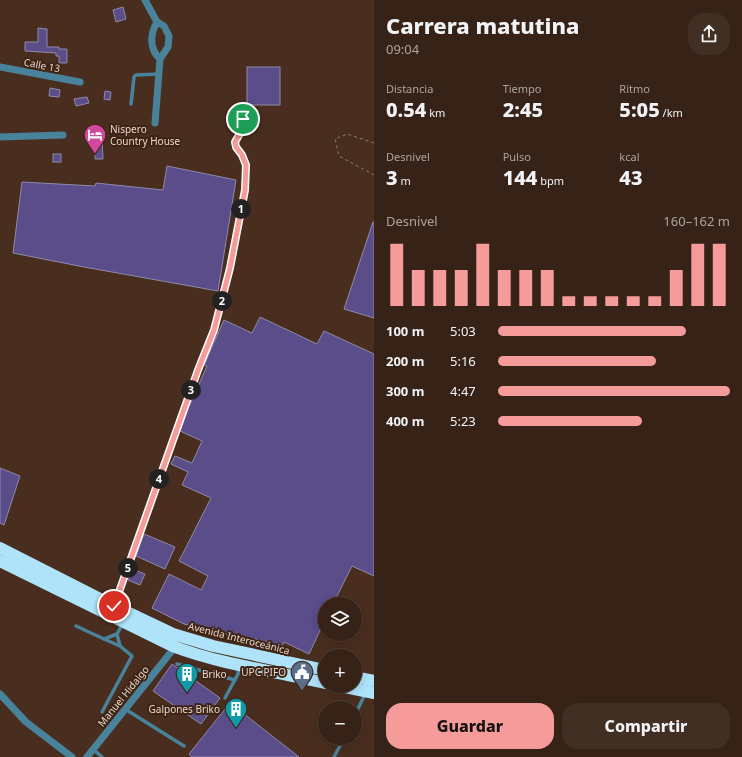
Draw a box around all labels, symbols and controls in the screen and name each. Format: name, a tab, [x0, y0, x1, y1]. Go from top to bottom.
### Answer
text: Carrera matutina	[386, 10, 579, 40]
button: share	[688, 13, 730, 55]
text: 09:04	[386, 40, 419, 58]
street label: Calle 13	[23, 55, 62, 75]
text: Distancia	[386, 81, 433, 96]
text: Tiempo	[503, 81, 542, 96]
text: Ritmo	[619, 81, 650, 96]
text: 0.54	[386, 96, 426, 123]
text: 2:45	[503, 96, 543, 123]
text: 5:05	[619, 96, 660, 123]
pin	[226, 102, 260, 136]
text: km	[426, 105, 445, 120]
text: /km	[660, 105, 683, 120]
icon: arrive	[232, 108, 254, 130]
hotel icon: Nispero Country House	[82, 122, 108, 155]
place label: Nispero Country House	[110, 122, 181, 148]
text: Desnivel	[386, 149, 430, 164]
text: Pulso	[503, 149, 531, 164]
text: kcal	[619, 149, 640, 164]
text: 3	[386, 164, 398, 191]
text: 144	[503, 164, 537, 191]
text: 43	[619, 164, 642, 191]
text: m	[398, 173, 411, 188]
text: bpm	[537, 173, 564, 188]
pin: 1	[231, 199, 251, 219]
text: 1	[238, 201, 244, 216]
text: Desnivel	[386, 212, 438, 230]
text: 160–162 m	[663, 212, 730, 230]
pin: 2	[212, 291, 232, 311]
text: 2	[219, 293, 225, 308]
text: 100 m	[386, 322, 424, 340]
text: 5:03	[450, 322, 476, 340]
text: 200 m	[386, 352, 424, 370]
text: 5:16	[450, 352, 476, 370]
pin: 3	[181, 380, 201, 400]
text: 3	[188, 382, 194, 397]
text: 300 m	[386, 382, 424, 400]
text: 4:47	[450, 382, 476, 400]
text: 400 m	[386, 412, 424, 430]
text: 5:23	[450, 412, 476, 430]
pin: 4	[149, 469, 169, 489]
text: 4	[156, 471, 162, 486]
pin: 5	[118, 558, 138, 578]
text: 5	[125, 560, 131, 575]
pin	[97, 589, 131, 623]
icon: check	[103, 595, 125, 617]
map controls	[318, 597, 362, 745]
button: layers	[318, 597, 362, 641]
street label: Avenida Interoceánica	[187, 619, 291, 657]
button: +	[318, 649, 362, 693]
public building icon: UPC PIFO	[289, 659, 315, 692]
building icon: Briko	[174, 661, 200, 694]
street label: Manuel Hidalgo	[94, 663, 152, 729]
place label: UPC PIFO	[241, 665, 286, 679]
place label: Briko	[202, 667, 227, 681]
building icon: Galpones Briko	[223, 696, 249, 729]
button: −	[318, 701, 362, 745]
place label: Galpones Briko	[149, 702, 220, 716]
button: Guardar	[386, 703, 554, 749]
button: Compartir	[562, 703, 730, 749]

